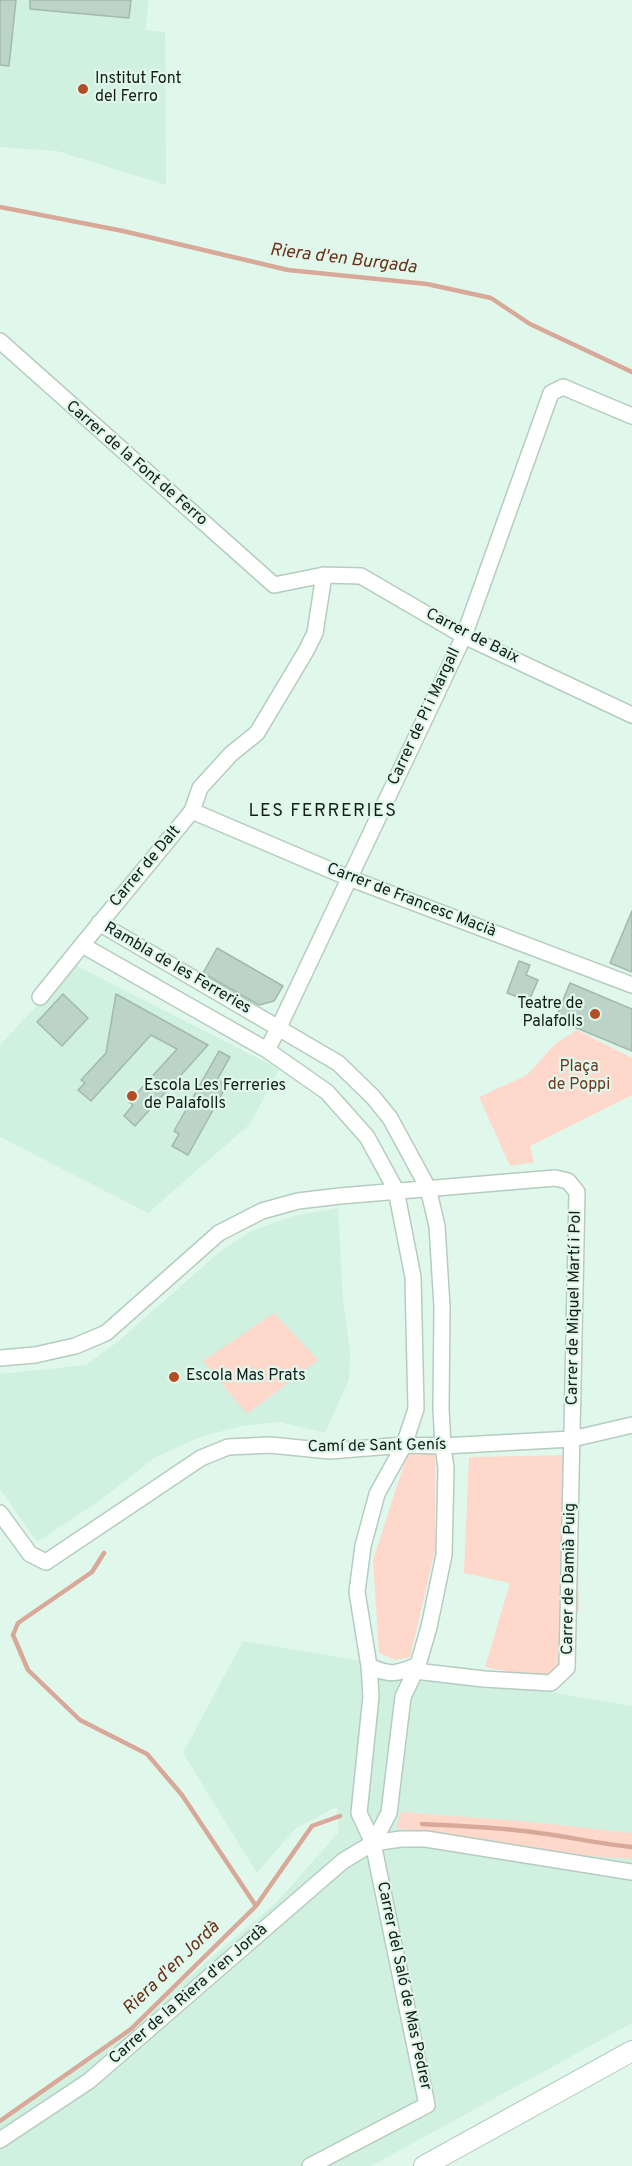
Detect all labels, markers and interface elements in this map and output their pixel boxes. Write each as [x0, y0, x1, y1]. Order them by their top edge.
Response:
place label: Institut Font del Ferro [95, 70, 181, 108]
marker: Institut Font del Ferro [76, 82, 90, 96]
water label: Riera d'en Burgada [268, 240, 418, 280]
street label: Carrer de la Font de Ferro [61, 397, 211, 531]
street label: Carrer de Baix [422, 605, 522, 669]
street label: Carrer de Pi i Margall [385, 645, 465, 789]
district label: LES FERRERIES [249, 801, 397, 823]
street label: Carrer de Dalt [106, 822, 186, 912]
street label: Carrer de Francesc Macià [324, 860, 498, 942]
street label: Rambla de les Ferreries [100, 919, 254, 1019]
place label: Teatre de Palafolls [517, 995, 583, 1033]
marker: Teatre de Palafolls [588, 1007, 602, 1021]
park label: Plaça de Poppi [548, 1058, 610, 1096]
place label: Escola Les Ferreries de Palafolls [144, 1077, 286, 1115]
marker: Escola Les Ferreries de Palafolls [125, 1089, 139, 1103]
street label: Carrer de Miquel Martí i Pol [564, 1210, 586, 1406]
place label: Escola Mas Prats [186, 1367, 306, 1387]
marker: Escola Mas Prats [167, 1370, 181, 1384]
street label: Camí de Sant Genís [307, 1436, 447, 1458]
street label: Carrer de Damià Puig [559, 1503, 581, 1655]
street label: Carrer del Saló de Mas Pedrer [372, 1880, 434, 2092]
water label: Riera d'en Jordà [119, 1917, 225, 2021]
street label: Carrer de la Riera d'en Jordà [106, 1921, 272, 2069]

